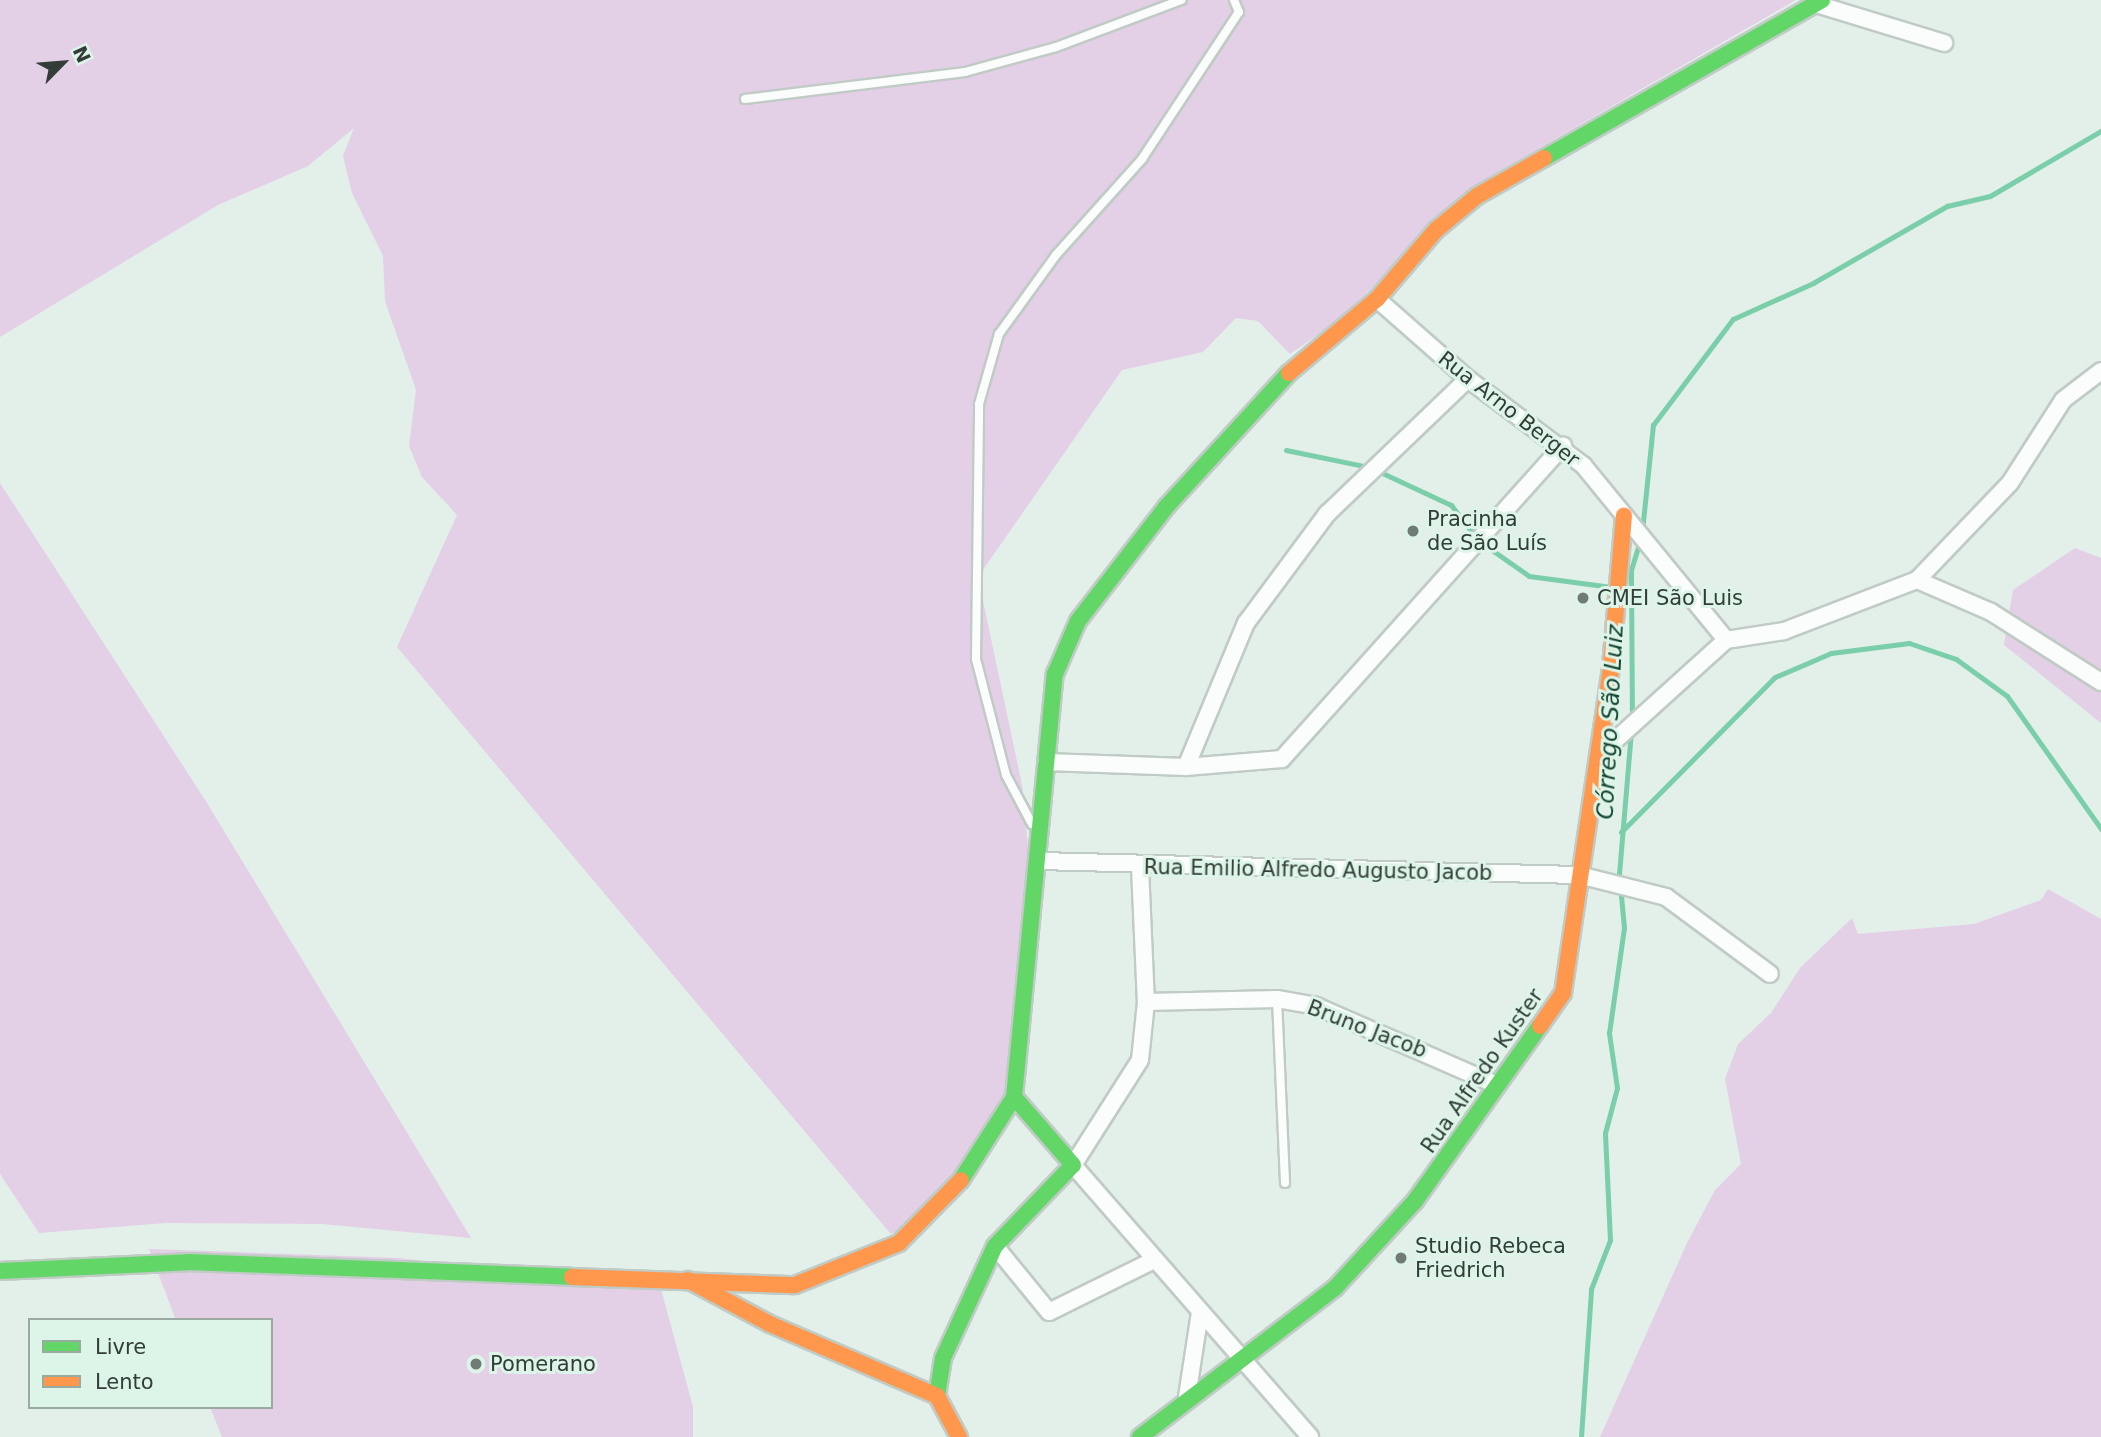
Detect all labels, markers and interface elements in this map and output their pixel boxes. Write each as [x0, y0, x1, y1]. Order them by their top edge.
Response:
north arrow [28, 28, 98, 98]
text: N [69, 42, 95, 66]
street label: Rua Arno Berger [1433, 346, 1585, 472]
place label: Pracinha de São Luís [1427, 506, 1547, 556]
marker: Pracinha de São Luís [1405, 523, 1421, 539]
place label: CMEI São Luis [1597, 585, 1743, 611]
marker: CMEI São Luis [1575, 590, 1591, 606]
water label: Córrego São Luiz [1591, 624, 1629, 820]
street label: Rua Emilio Alfredo Augusto Jacob [1144, 854, 1492, 886]
street label: Rua Alfredo Kuster [1416, 984, 1548, 1158]
street label: Bruno Jacob [1304, 995, 1430, 1063]
place label: Studio Rebeca Friedrich [1415, 1233, 1566, 1283]
marker: Studio Rebeca Friedrich [1393, 1250, 1409, 1266]
legend [28, 1318, 273, 1409]
text: Livre [95, 1335, 146, 1359]
place label: Pomerano [490, 1351, 596, 1377]
marker: Pomerano [468, 1356, 484, 1372]
text: Lento [95, 1370, 154, 1394]

